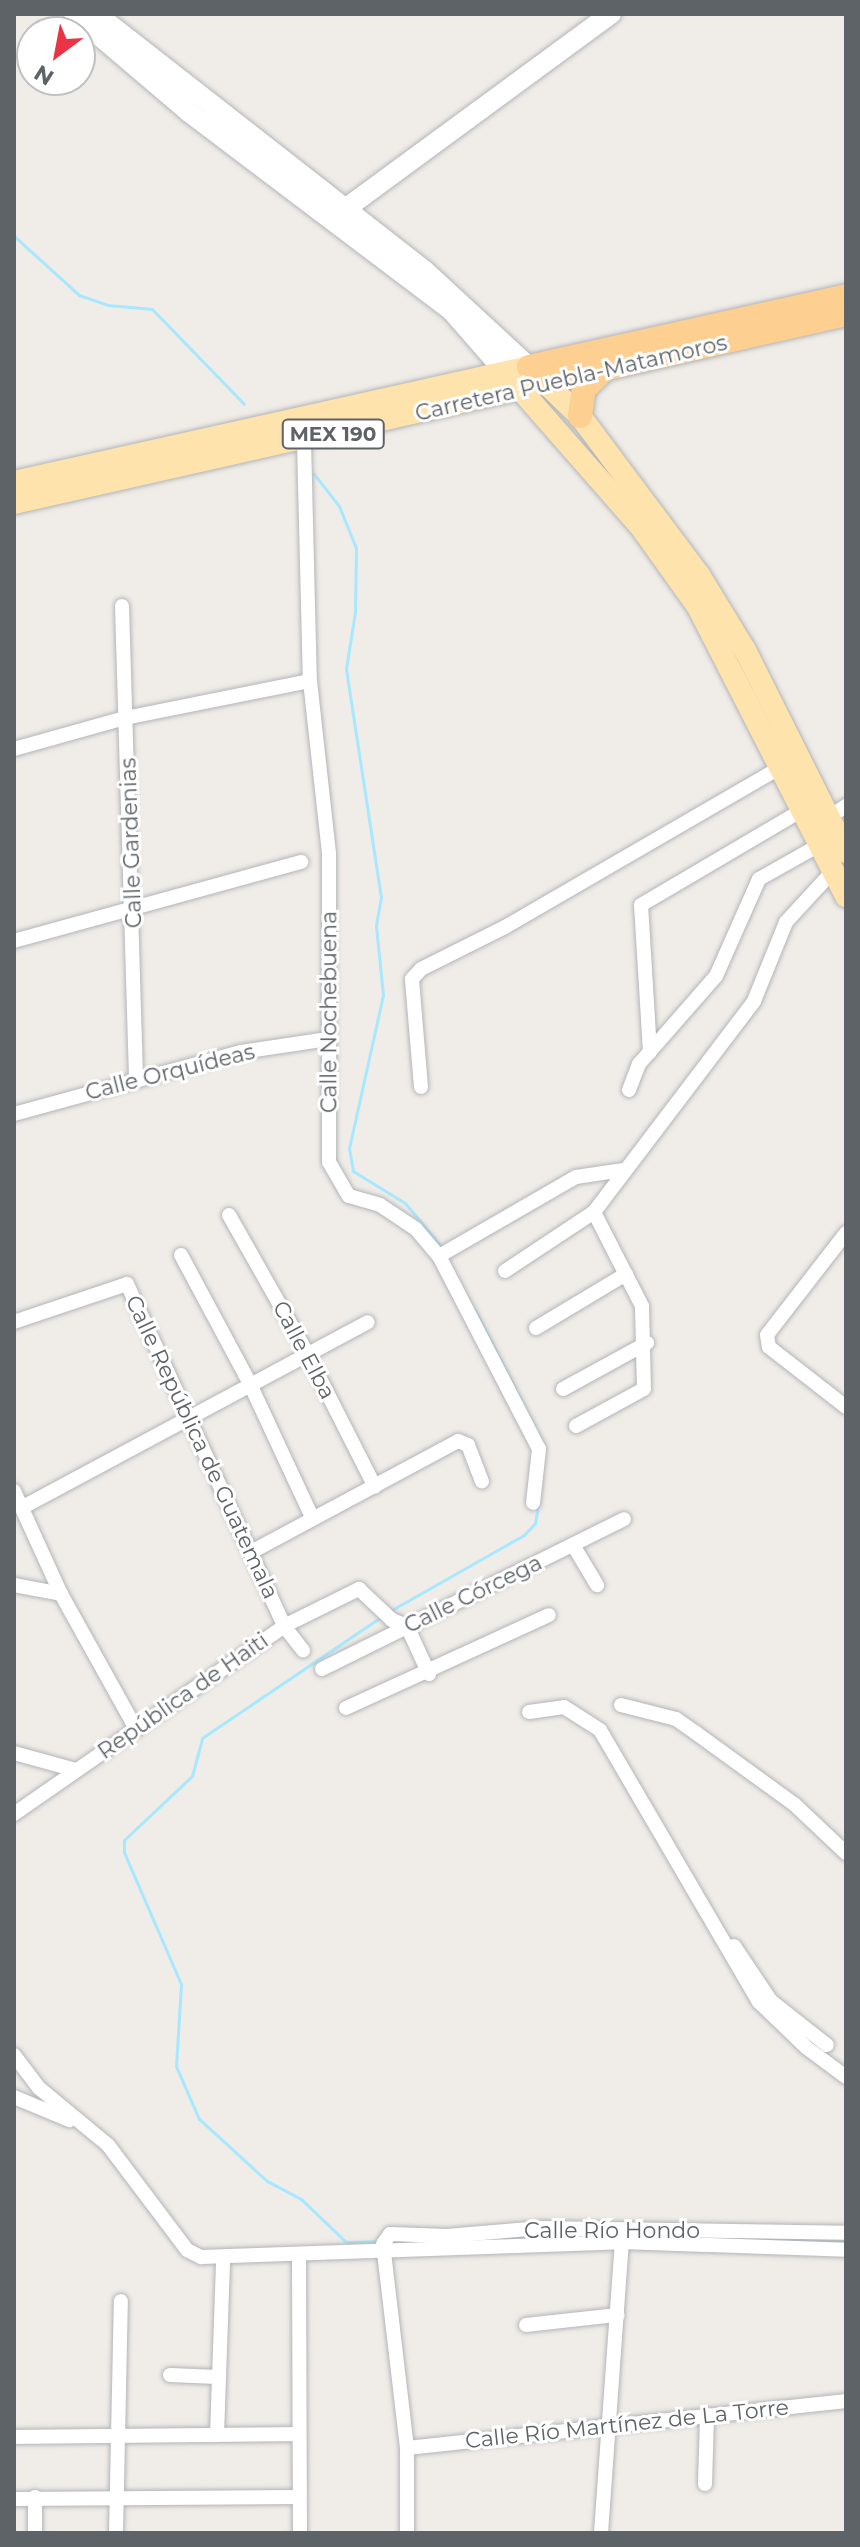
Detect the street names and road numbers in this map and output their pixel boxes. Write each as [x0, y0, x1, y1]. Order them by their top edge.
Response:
street label: Carretera Puebla-Matamoros [413, 329, 729, 427]
road number: MEX 190 [281, 418, 385, 450]
street label: Calle Gardenias [115, 757, 147, 929]
street label: Calle Nochebuena [316, 911, 342, 1113]
street label: Calle Orquídeas [83, 1038, 257, 1106]
street label: Calle República de Guatemala [120, 1291, 284, 1603]
street label: Calle Elba [267, 1296, 341, 1404]
street label: Calle Córcega [400, 1549, 546, 1639]
street label: República de Haiti [93, 1627, 273, 1765]
street label: Calle Río Hondo [524, 2218, 700, 2244]
street label: Calle Río Martínez de La Torre [464, 2394, 790, 2454]

